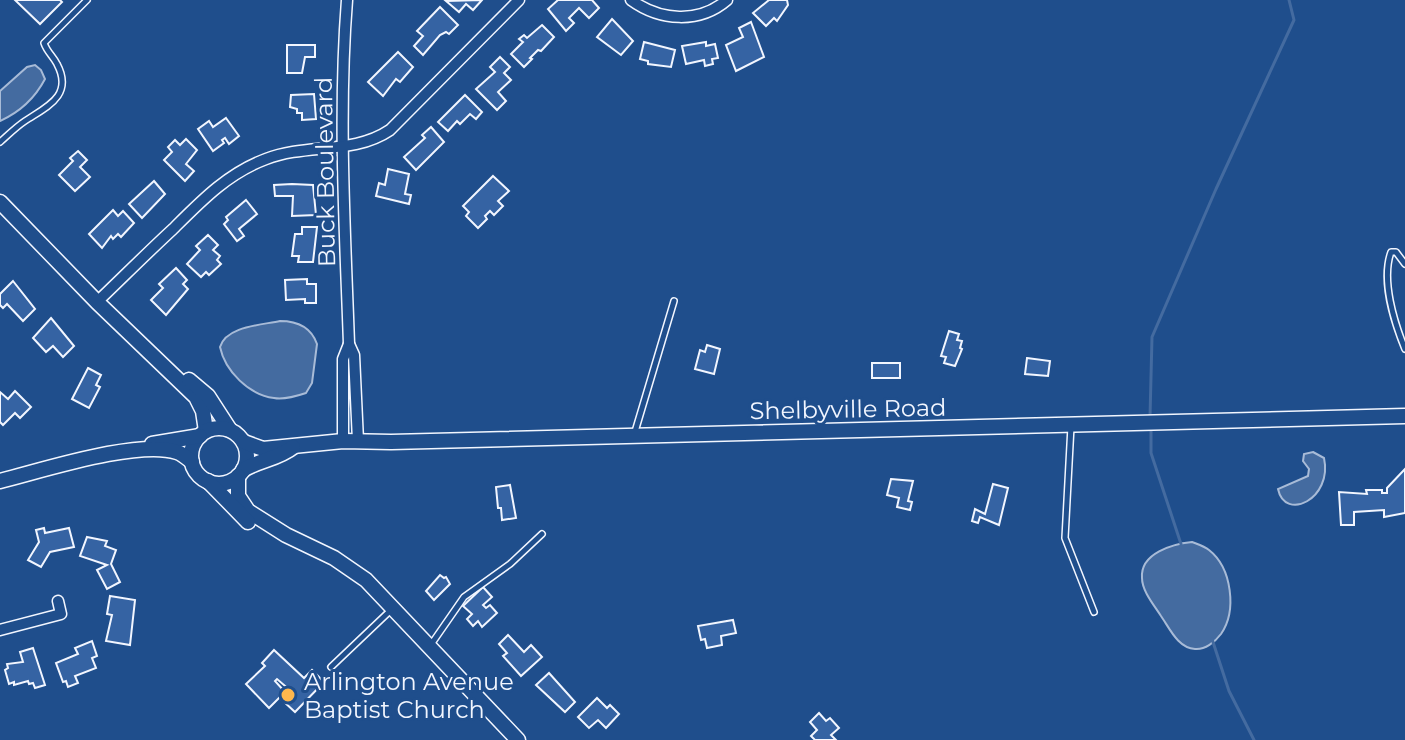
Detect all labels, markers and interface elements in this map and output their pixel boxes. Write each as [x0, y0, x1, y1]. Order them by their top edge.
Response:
street label: Buck Boulevard [309, 77, 341, 267]
street label: Shelbyville Road [749, 393, 947, 425]
place label: Arlington Avenue Baptist Church [304, 667, 514, 724]
marker: Arlington Avenue Baptist Church [279, 686, 297, 704]

